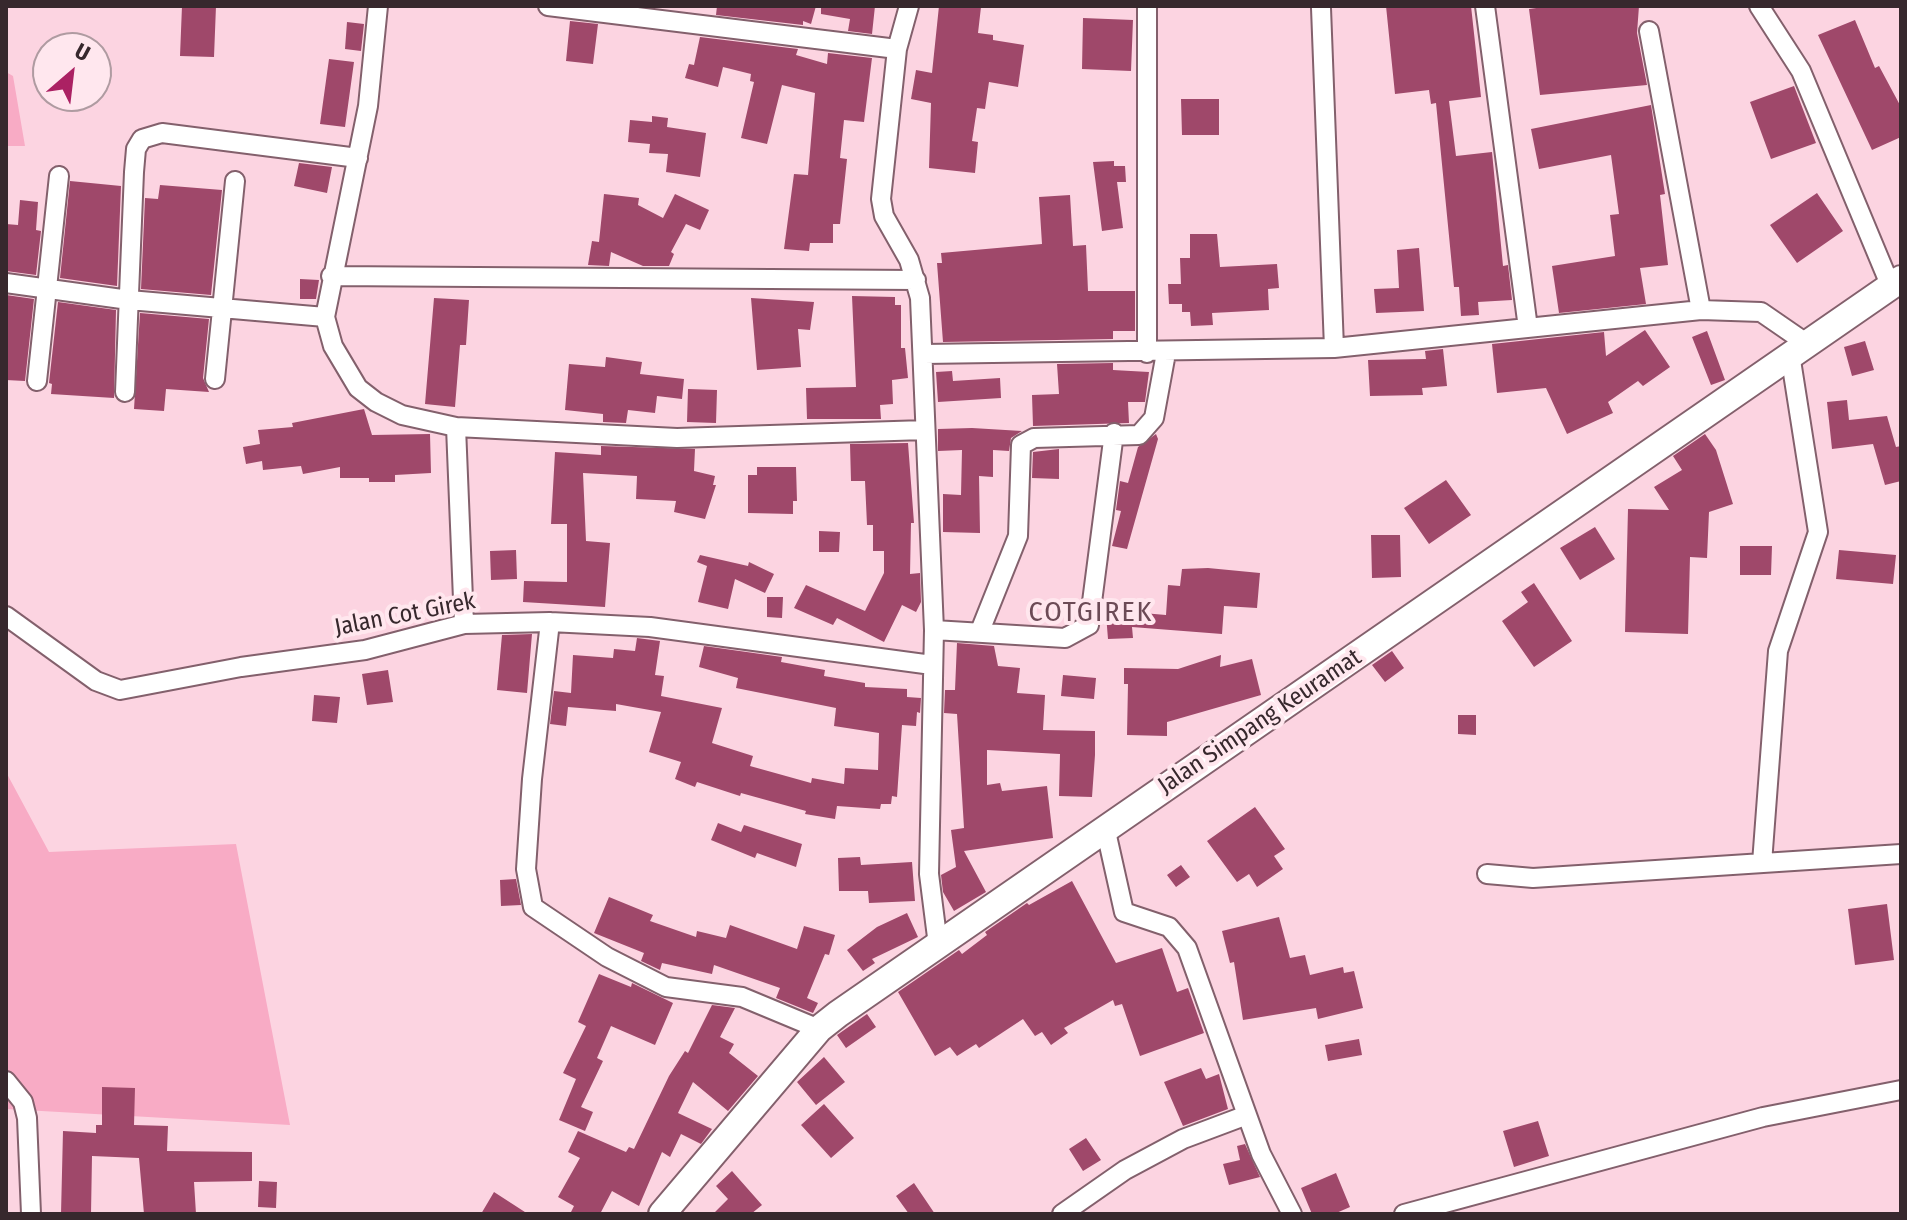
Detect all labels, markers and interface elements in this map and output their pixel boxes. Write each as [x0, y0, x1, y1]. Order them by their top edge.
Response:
north arrow [32, 32, 112, 112]
text: U [71, 37, 95, 67]
street label: Jalan Cot Girek [332, 587, 478, 643]
district label: COTGIREK [1029, 596, 1153, 630]
street label: Jalan Simpang Keuramat [1153, 643, 1367, 801]

